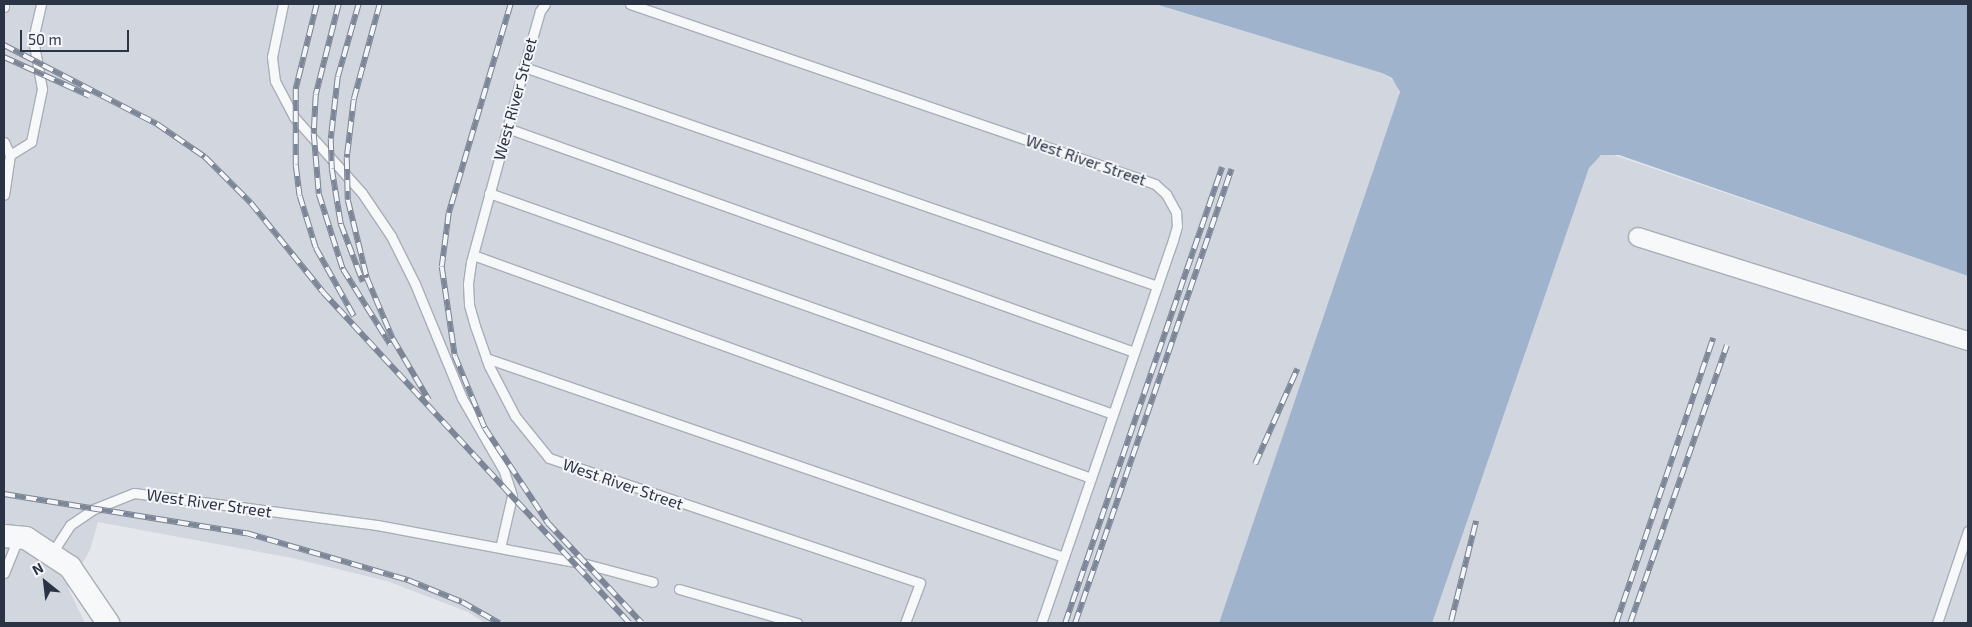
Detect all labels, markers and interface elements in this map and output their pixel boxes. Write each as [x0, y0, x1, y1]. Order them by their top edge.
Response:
scale bar [22, 20, 131, 52]
text: 50 m [28, 30, 62, 48]
street label: West River Street [489, 35, 541, 163]
street label: West River Street [1023, 130, 1149, 190]
street label: West River Street [560, 454, 686, 514]
street label: West River Street [145, 485, 273, 521]
north arrow [20, 557, 70, 607]
text: N [29, 559, 46, 578]

